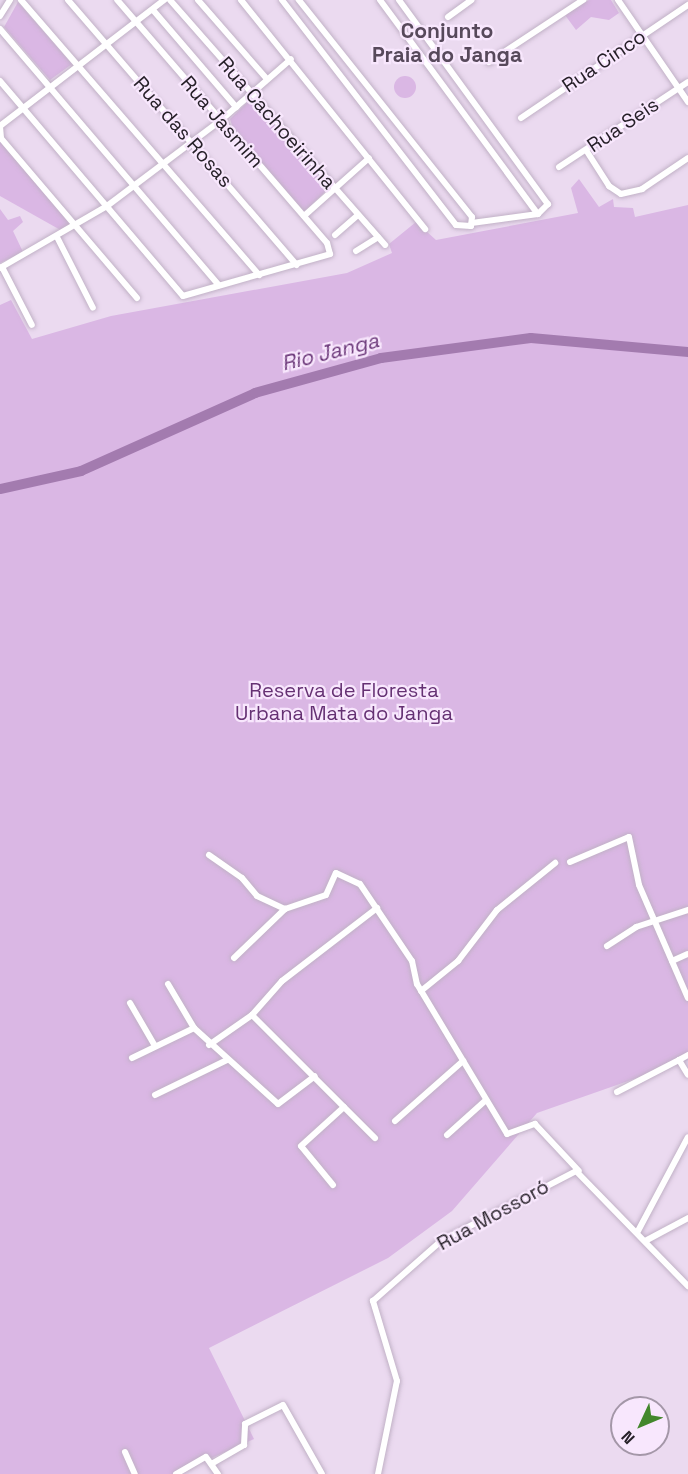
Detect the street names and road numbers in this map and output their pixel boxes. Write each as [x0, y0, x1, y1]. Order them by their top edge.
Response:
street label: Rua Cinco [558, 24, 650, 98]
street label: Rua Cachoeirinha [213, 52, 341, 194]
street label: Rua Jasmim [176, 71, 268, 173]
street label: Rua das Rosas [128, 72, 238, 192]
street label: Rua Seis [583, 92, 663, 158]
street label: Rua Mossoró [433, 1174, 553, 1256]

